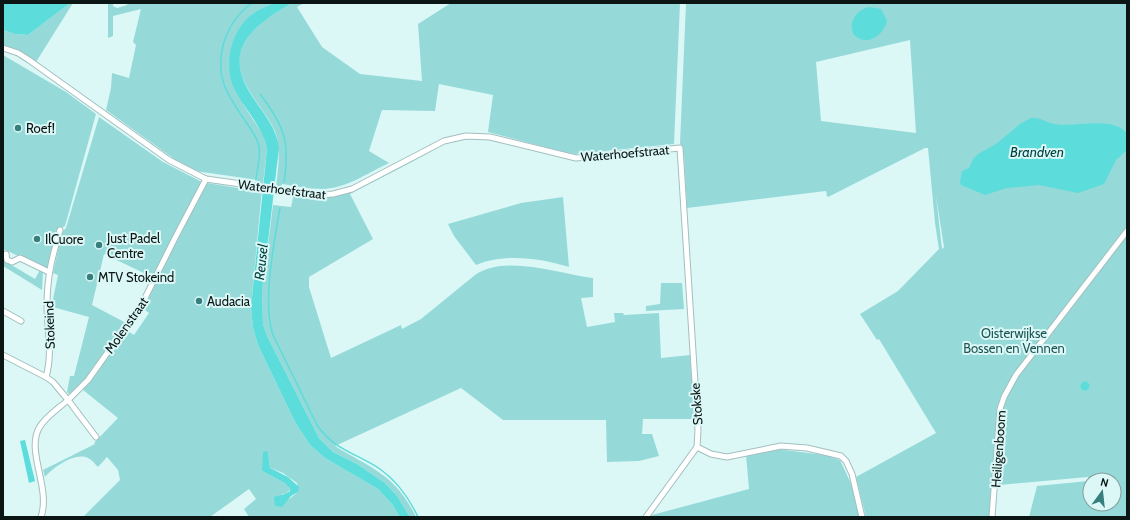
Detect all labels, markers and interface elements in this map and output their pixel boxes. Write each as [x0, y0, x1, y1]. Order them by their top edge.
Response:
place label: Roef! [26, 120, 55, 136]
marker: Roef! [13, 123, 23, 133]
street label: Waterhoefstraat [580, 141, 670, 165]
water label: Brandven [1010, 143, 1064, 161]
street label: Waterhoefstraat [237, 176, 328, 202]
place label: Just Padel Centre [106, 230, 160, 261]
place label: IlCuore [45, 231, 84, 247]
marker: IlCuore [32, 234, 42, 244]
marker: Just Padel Centre [94, 240, 104, 250]
water label: Reusel [250, 242, 272, 281]
place label: MTV Stokeind [98, 269, 174, 285]
marker: MTV Stokeind [85, 272, 95, 282]
street label: Molenstraat [101, 293, 152, 356]
place label: Audacia [207, 293, 251, 309]
marker: Audacia [194, 296, 204, 306]
street label: Stokeind [40, 301, 58, 349]
park label: Oisterwijkse Bossen en Vennen [963, 325, 1065, 356]
street label: Stokske [687, 382, 705, 426]
street label: Heiligenboom [987, 410, 1009, 488]
north arrow [1082, 472, 1122, 512]
text: N [1099, 475, 1110, 490]

